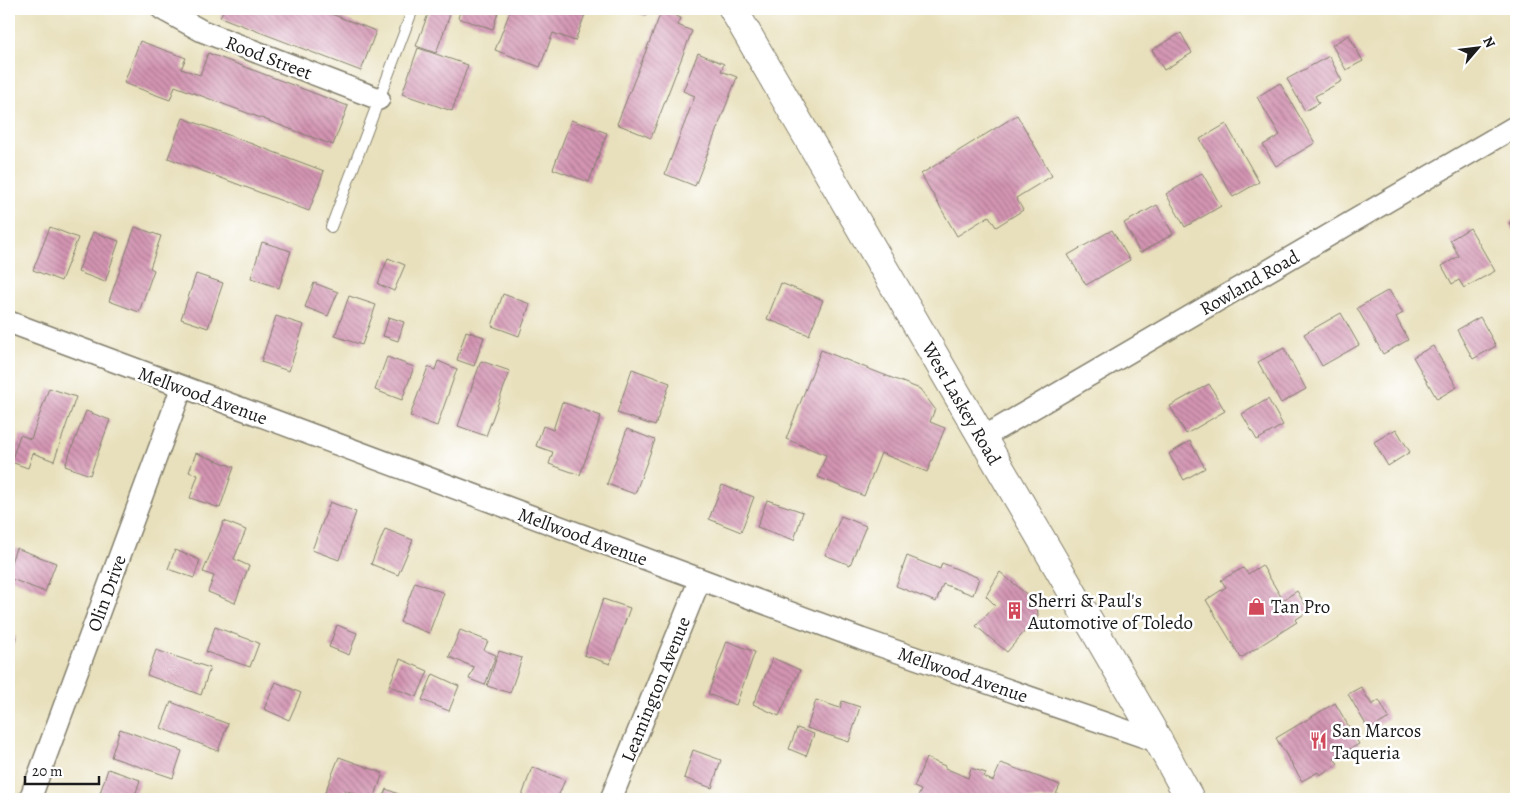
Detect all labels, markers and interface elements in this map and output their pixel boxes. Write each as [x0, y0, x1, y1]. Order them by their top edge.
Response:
north arrow [1452, 22, 1502, 72]
street label: Rood Street [222, 30, 316, 86]
text: N [1478, 33, 1500, 51]
street label: Rowland Road [1195, 243, 1305, 322]
street label: West Laskey Road [915, 336, 1007, 470]
street label: Mellwood Avenue [134, 360, 271, 431]
street label: Mellwood Avenue [514, 501, 651, 572]
street label: Olin Drive [81, 551, 133, 635]
place label: Sherri & Paul's Automotive of Toledo [1027, 588, 1193, 636]
place label: Tan Pro [1271, 594, 1330, 620]
shop icon: Tan Pro [1247, 596, 1267, 616]
building icon: Sherri & Paul's Automotive of Toledo [1004, 601, 1024, 621]
street label: Leamington Avenue [615, 613, 697, 766]
street label: Mellwood Avenue [894, 641, 1031, 709]
place label: San Marcos Taqueria [1332, 718, 1421, 766]
restaurant icon: San Marcos Taqueria [1308, 731, 1328, 751]
scale bar [25, 753, 99, 785]
text: 20 m [32, 761, 63, 781]

